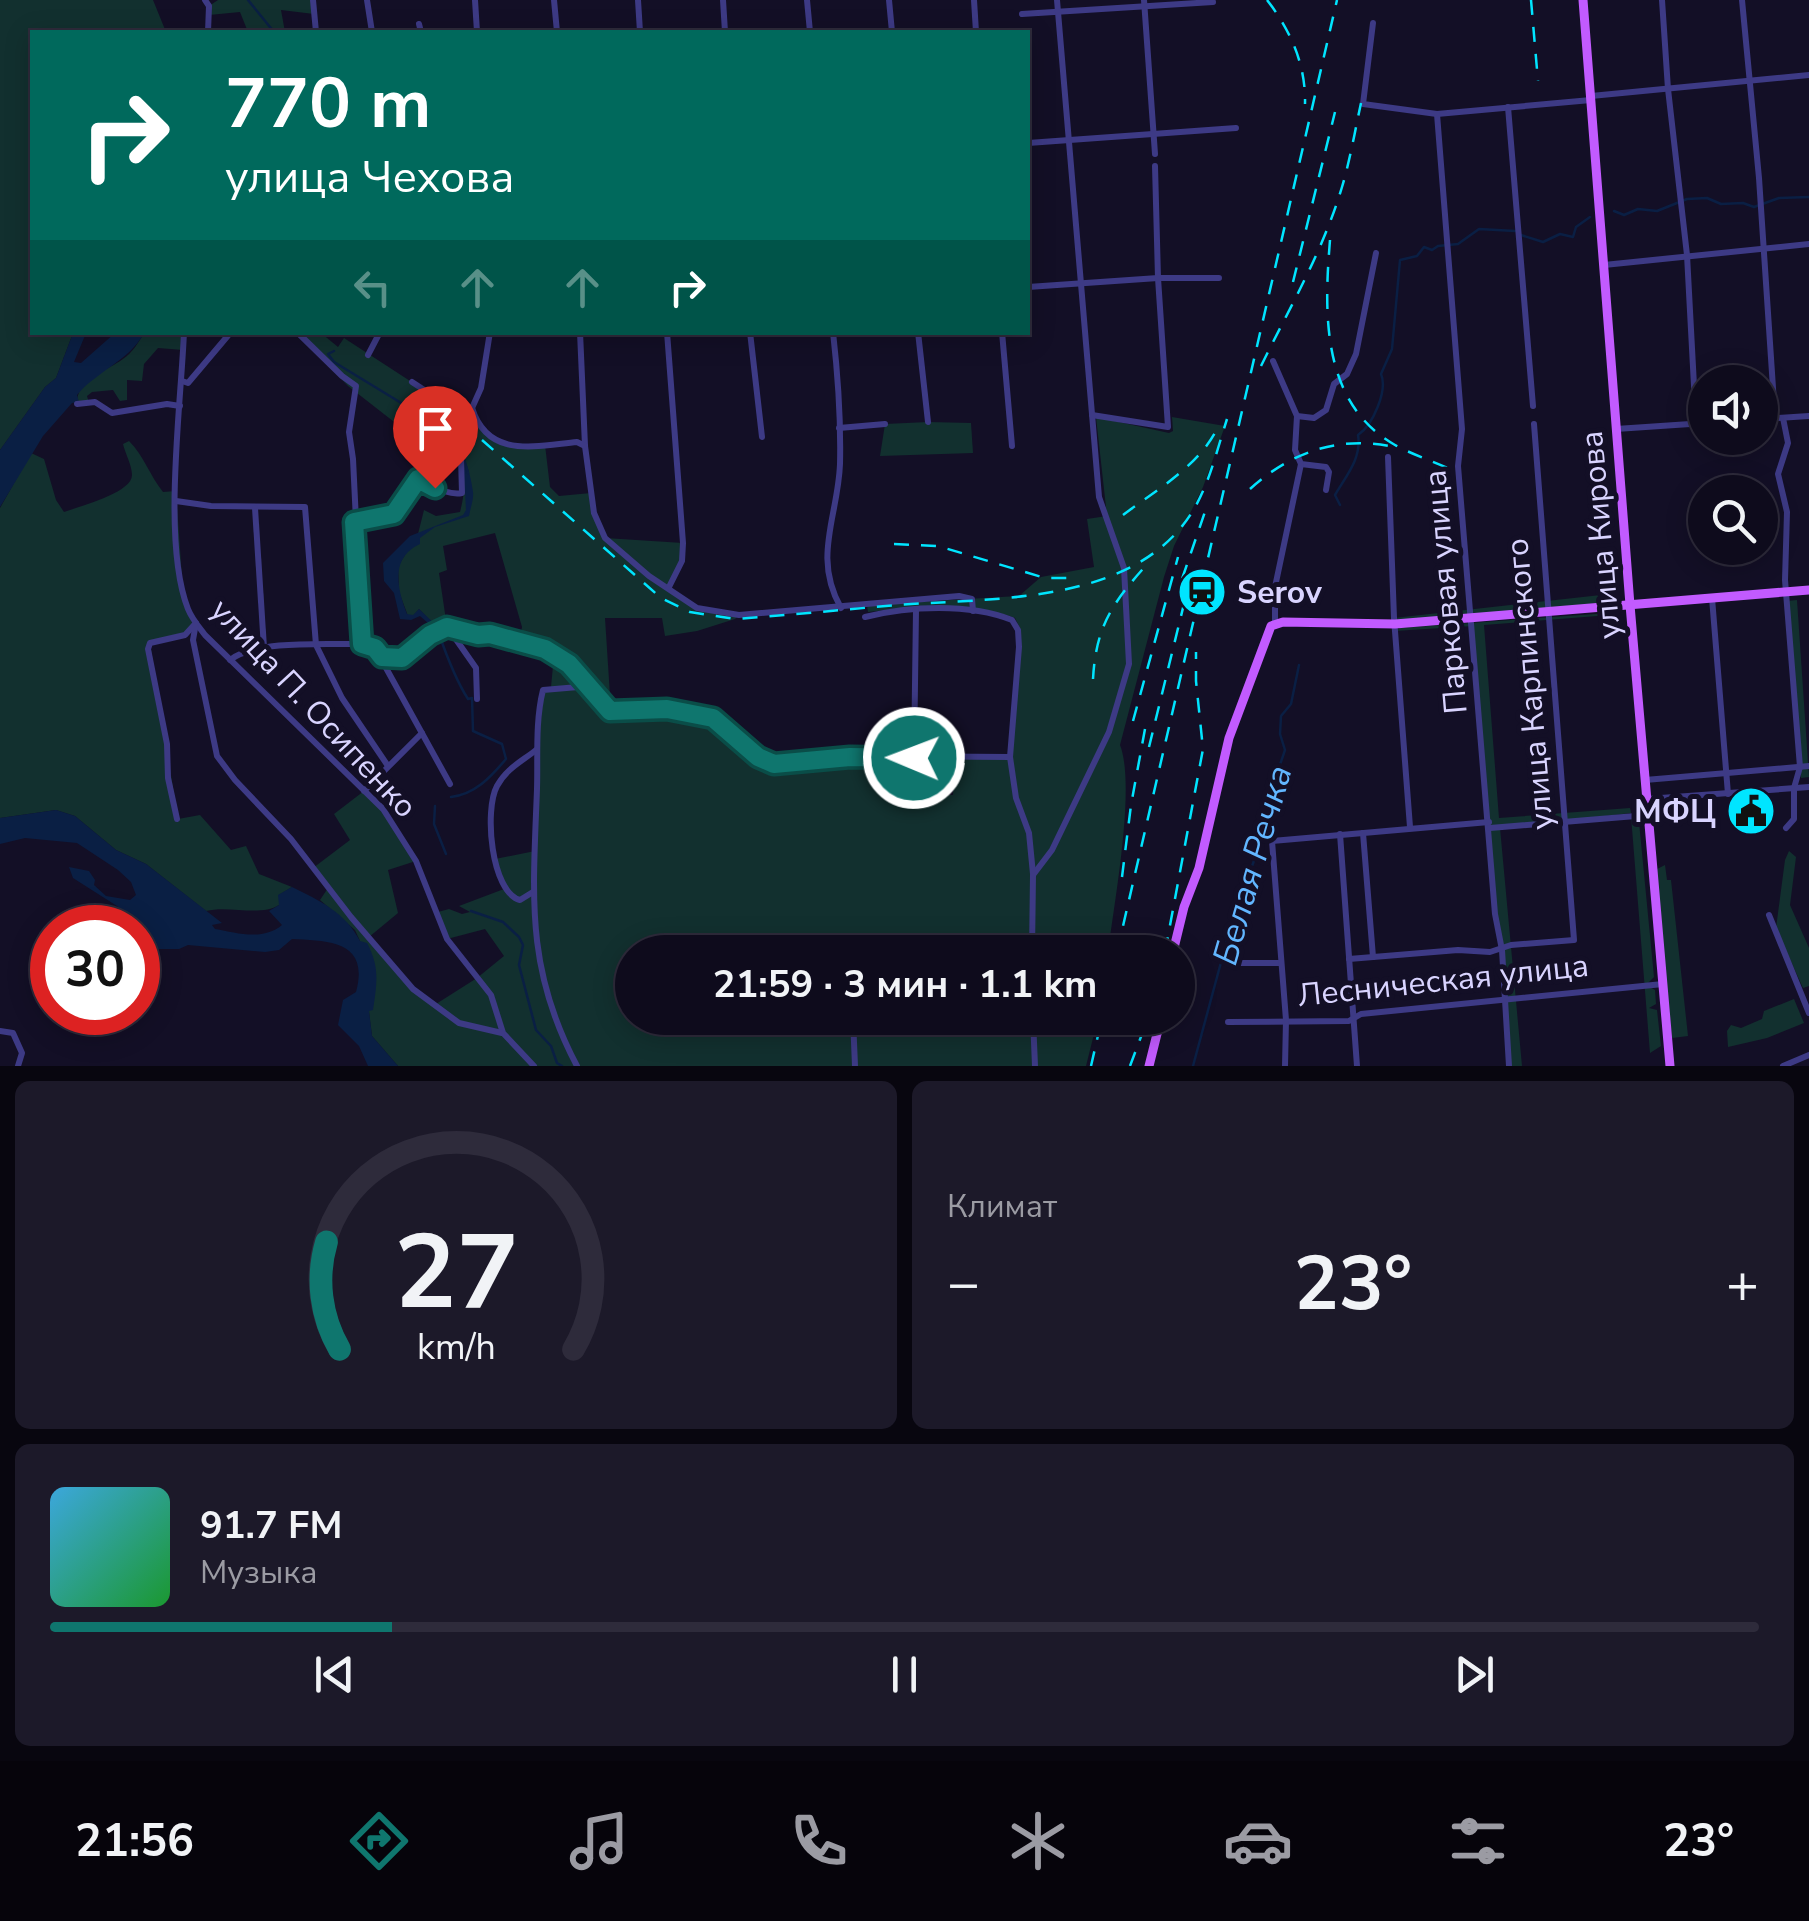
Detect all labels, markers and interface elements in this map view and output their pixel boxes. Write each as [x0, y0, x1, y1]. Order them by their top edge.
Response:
text: 770 m [225, 56, 431, 152]
icon: right [60, 70, 190, 200]
text: улица Чехова [225, 147, 514, 208]
icon: left [345, 260, 400, 315]
icon: ahead [450, 260, 505, 315]
icon: ahead [555, 260, 610, 315]
icon: right [660, 260, 715, 315]
map controls [1688, 365, 1778, 565]
button: sound [1688, 365, 1778, 455]
pin [393, 386, 478, 489]
icon: arrive [408, 401, 463, 456]
street label: улица Кирова [1570, 429, 1631, 641]
street label: Парковая улица [1413, 468, 1478, 716]
button: search [1688, 475, 1778, 565]
street label: улица Карпинского [1495, 536, 1564, 832]
station icon: Serov [1176, 566, 1228, 618]
place label: Serov [1237, 571, 1323, 614]
street label: улица П. Осипенко [201, 589, 427, 827]
position arrow [862, 706, 966, 810]
water label: Белая Речка [1201, 760, 1303, 971]
public building icon: МФЦ [1725, 785, 1777, 837]
place label: МФЦ [1634, 790, 1716, 833]
speed limit sign: 30 [30, 905, 160, 1035]
street label: Лесническая улица [1295, 944, 1591, 1017]
text: 21:59 · 3 мин · 1.1 km [713, 959, 1097, 1010]
text: Климат [947, 1185, 1057, 1228]
text: 27 [394, 1202, 518, 1344]
text: 23° [1294, 1233, 1412, 1335]
text: − [947, 1246, 980, 1321]
text: + [1726, 1246, 1759, 1321]
text: km/h [417, 1323, 495, 1372]
text: 91.7 FM [200, 1500, 342, 1551]
text: Музыка [200, 1551, 317, 1594]
icon: previous [307, 1647, 362, 1702]
icon: pause [877, 1647, 932, 1702]
icon: next [1447, 1647, 1502, 1702]
icon: directions [344, 1806, 414, 1876]
icon: music [564, 1806, 634, 1876]
icon: phone [784, 1806, 854, 1876]
icon: climate [1003, 1806, 1073, 1876]
icon: car [1223, 1806, 1293, 1876]
icon: filters [1443, 1806, 1513, 1876]
text: 21:56 [75, 1811, 194, 1872]
text: 23° [1663, 1811, 1734, 1872]

